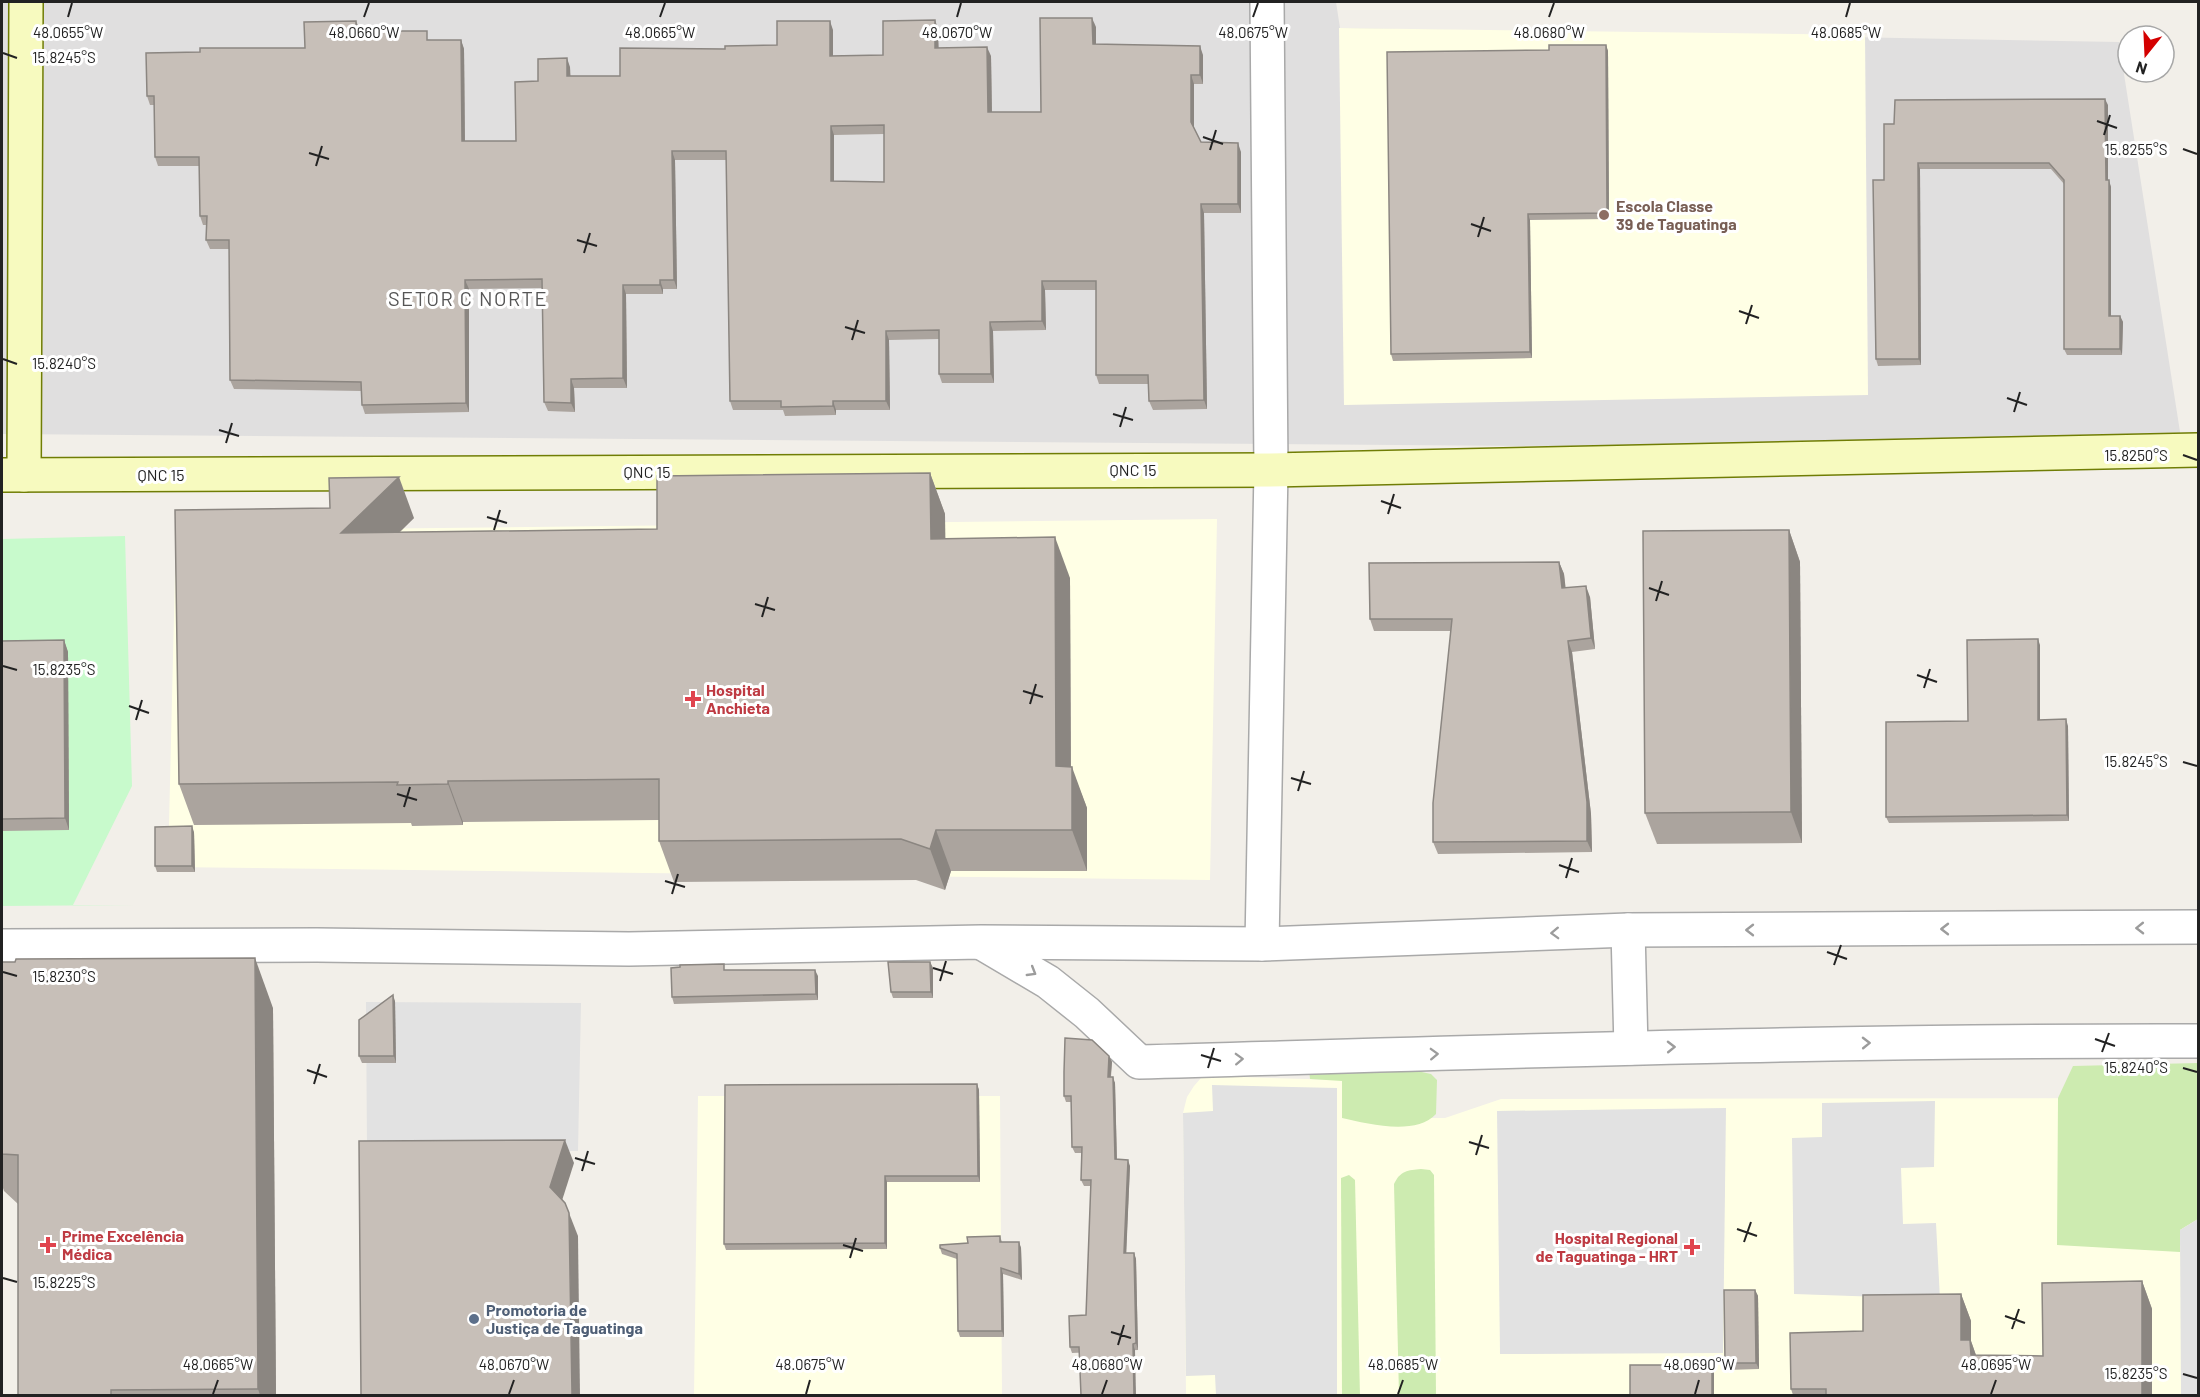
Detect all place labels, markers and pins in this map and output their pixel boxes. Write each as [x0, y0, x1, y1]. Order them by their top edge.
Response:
place label: Escola Classe 39 de Taguatinga [1616, 196, 1737, 233]
marker: Escola Classe 39 de Taguatinga [1597, 208, 1611, 222]
place label: Hospital Anchieta [706, 680, 770, 717]
marker: Hospital Anchieta [684, 690, 702, 708]
place label: Prime Excelência Médica [62, 1226, 184, 1263]
place label: Hospital Regional de Taguatinga - HRT [1535, 1228, 1678, 1265]
marker: Prime Excelência Médica [39, 1236, 57, 1254]
marker: Hospital Regional de Taguatinga - HRT [1683, 1238, 1701, 1256]
place label: Promotoria de Justiça de Taguatinga [486, 1300, 643, 1337]
marker: Promotoria de Justiça de Taguatinga [467, 1312, 481, 1326]

